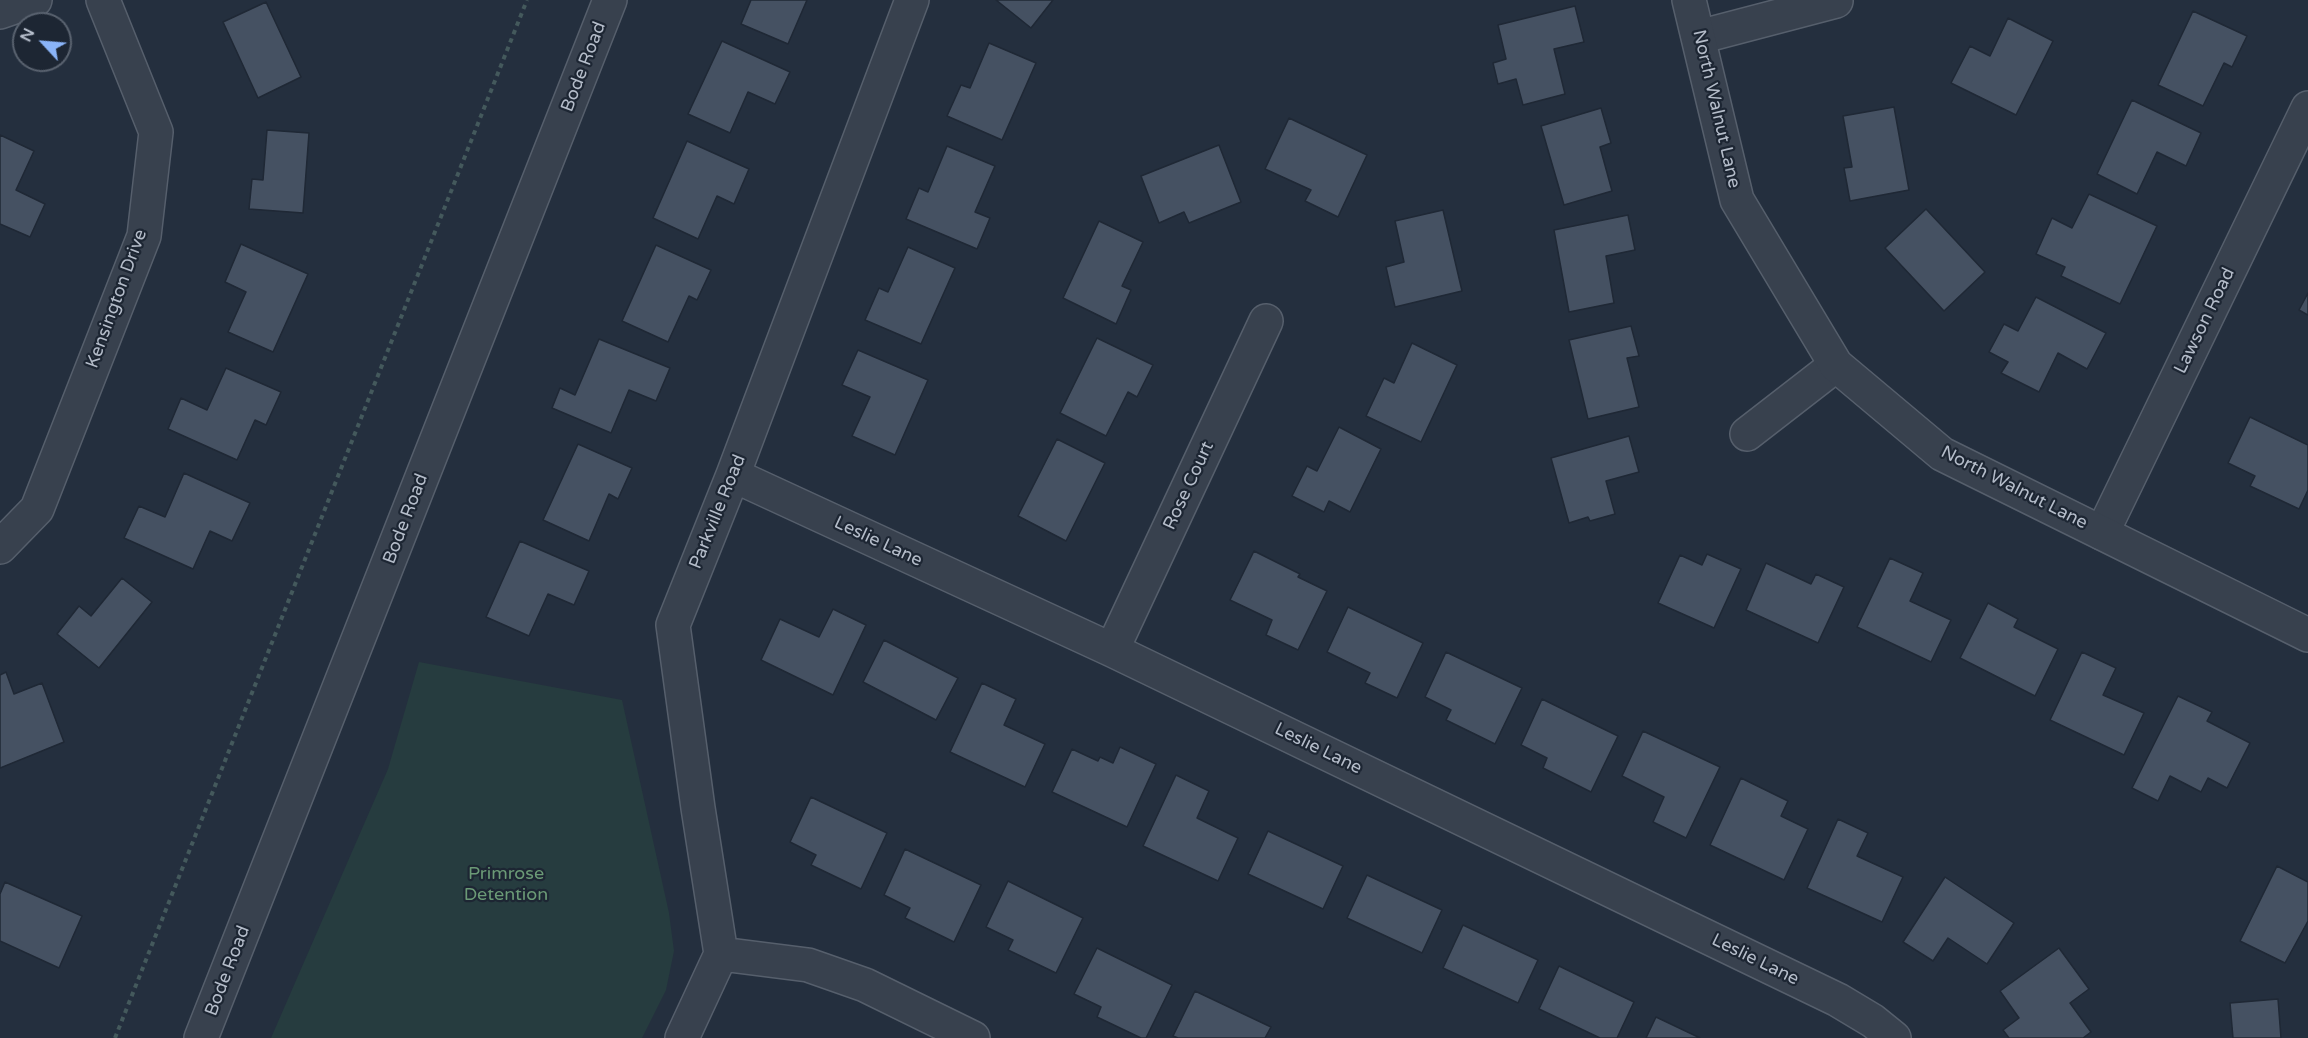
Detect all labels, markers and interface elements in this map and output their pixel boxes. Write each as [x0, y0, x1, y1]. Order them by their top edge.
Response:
north arrow [12, 12, 72, 72]
street label: Bode Road [557, 19, 611, 115]
text: N [16, 25, 39, 45]
street label: North Walnut Lane [1687, 28, 1745, 190]
street label: Kensington Drive [82, 227, 152, 371]
street label: Lawson Road [2170, 265, 2240, 377]
street label: Rose Court [1159, 438, 1219, 534]
street label: North Walnut Lane [1937, 442, 2091, 534]
street label: Parkville Road [685, 452, 751, 572]
street label: Bode Road [379, 471, 433, 567]
street label: Leslie Lane [831, 512, 925, 572]
street label: Leslie Lane [1271, 719, 1365, 779]
park label: Primrose Detention [464, 863, 548, 906]
street label: Bode Road [201, 923, 255, 1019]
street label: Leslie Lane [1708, 930, 1802, 990]

